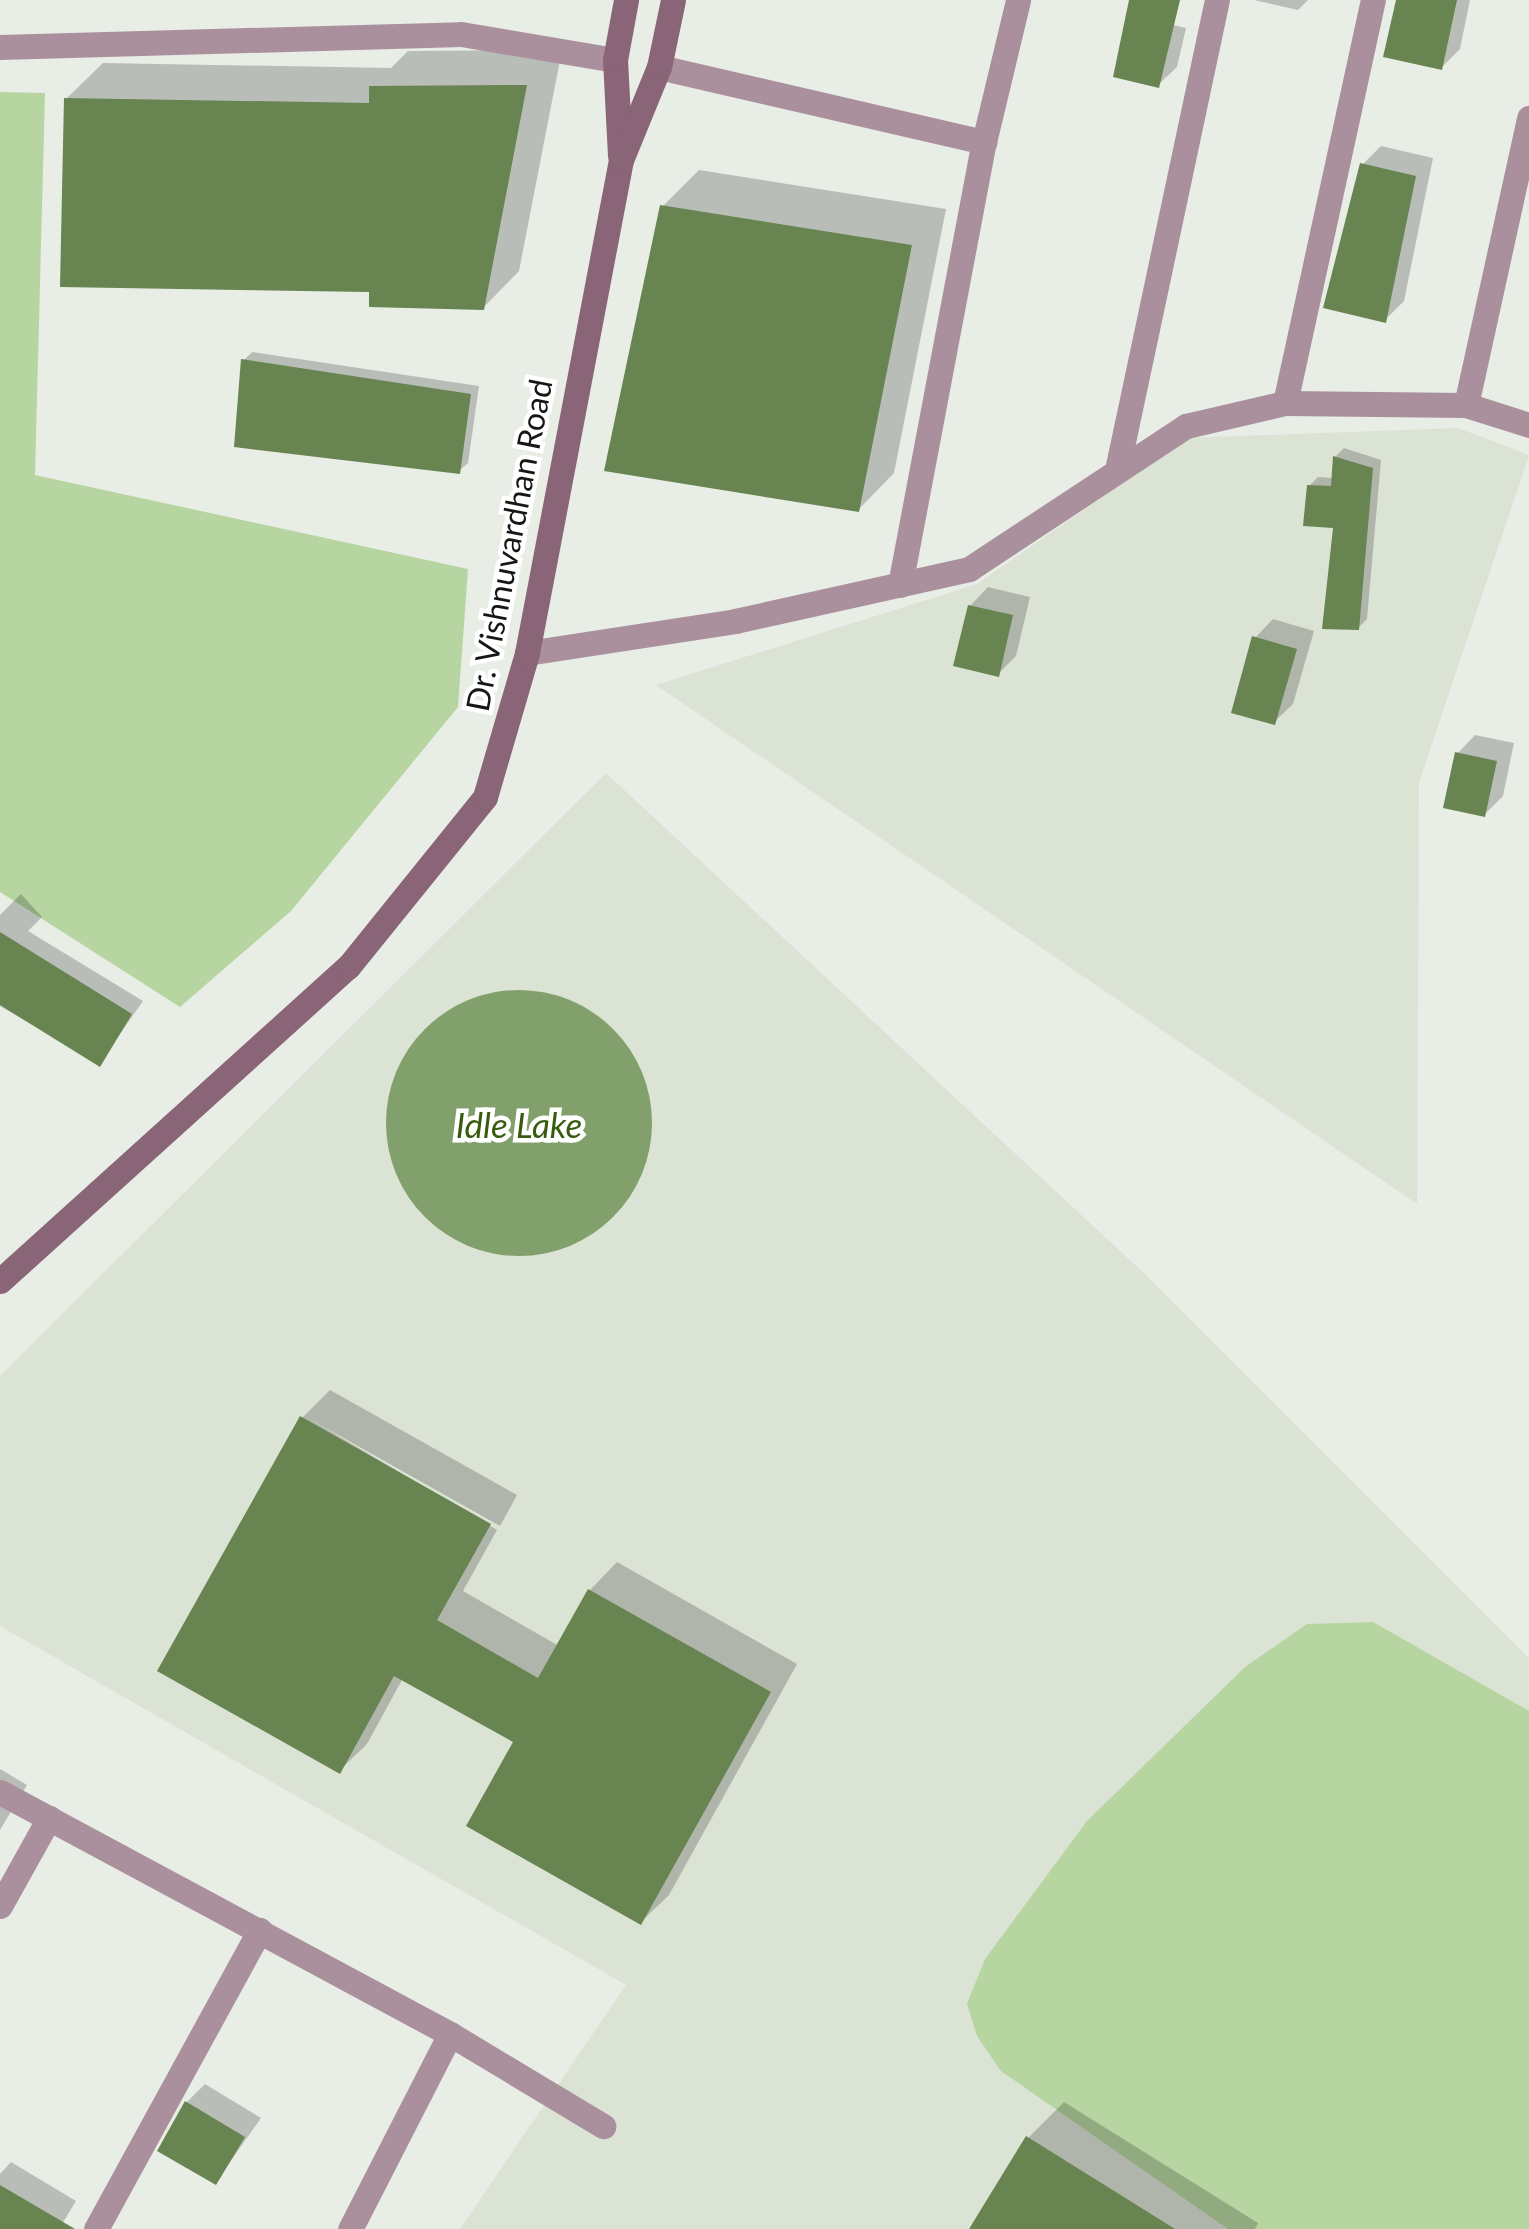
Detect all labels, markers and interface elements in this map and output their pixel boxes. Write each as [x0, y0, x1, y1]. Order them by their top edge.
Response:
street label: Dr. Vishnuvardhan Road [458, 375, 560, 715]
water label: Idle Lake [456, 1103, 582, 1145]

